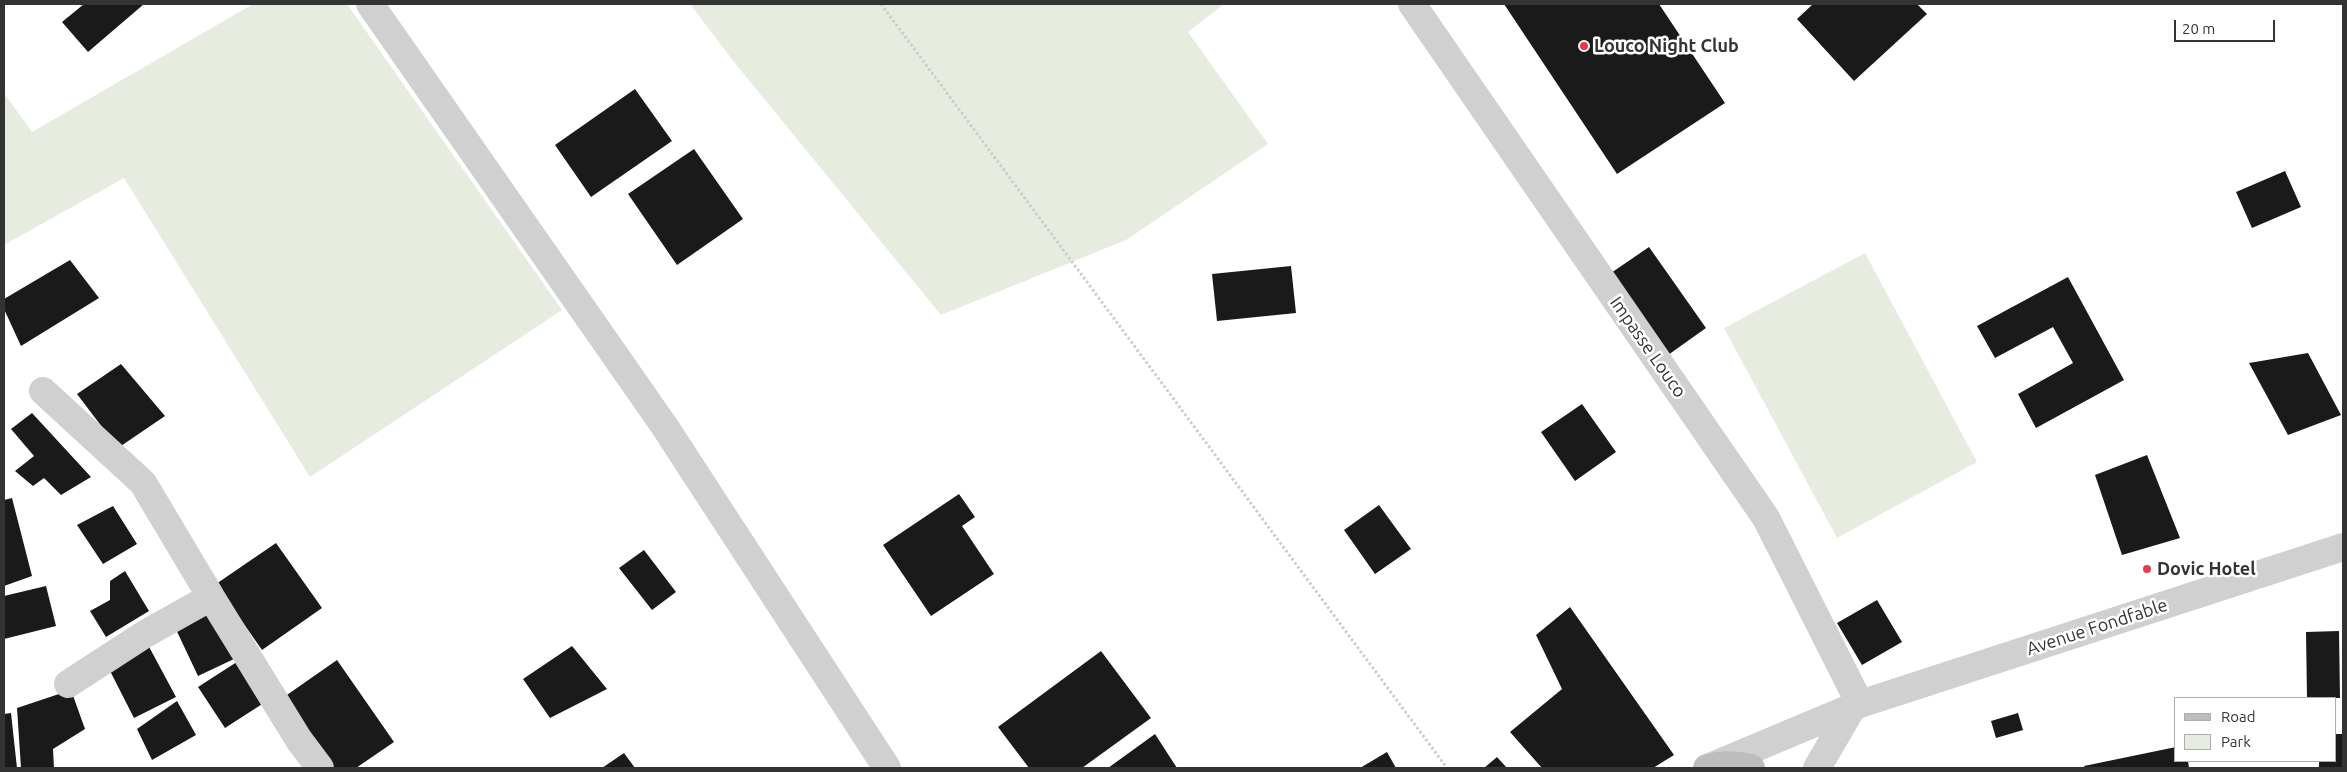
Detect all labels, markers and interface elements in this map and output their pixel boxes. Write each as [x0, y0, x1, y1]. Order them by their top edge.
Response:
scale bar [2177, 10, 2278, 42]
text: 20 m [2182, 20, 2215, 37]
place label: Louco Night Club [1594, 35, 1739, 57]
marker: Louco Night Club [1578, 40, 1590, 52]
street label: Impasse Louco [1605, 292, 1691, 402]
place label: Dovic Hotel [2157, 558, 2256, 580]
marker: Dovic Hotel [2141, 563, 2153, 575]
street label: Avenue Fondfable [2024, 594, 2170, 660]
legend [2174, 697, 2337, 762]
text: Road [2221, 708, 2256, 725]
text: Park [2221, 733, 2251, 750]

